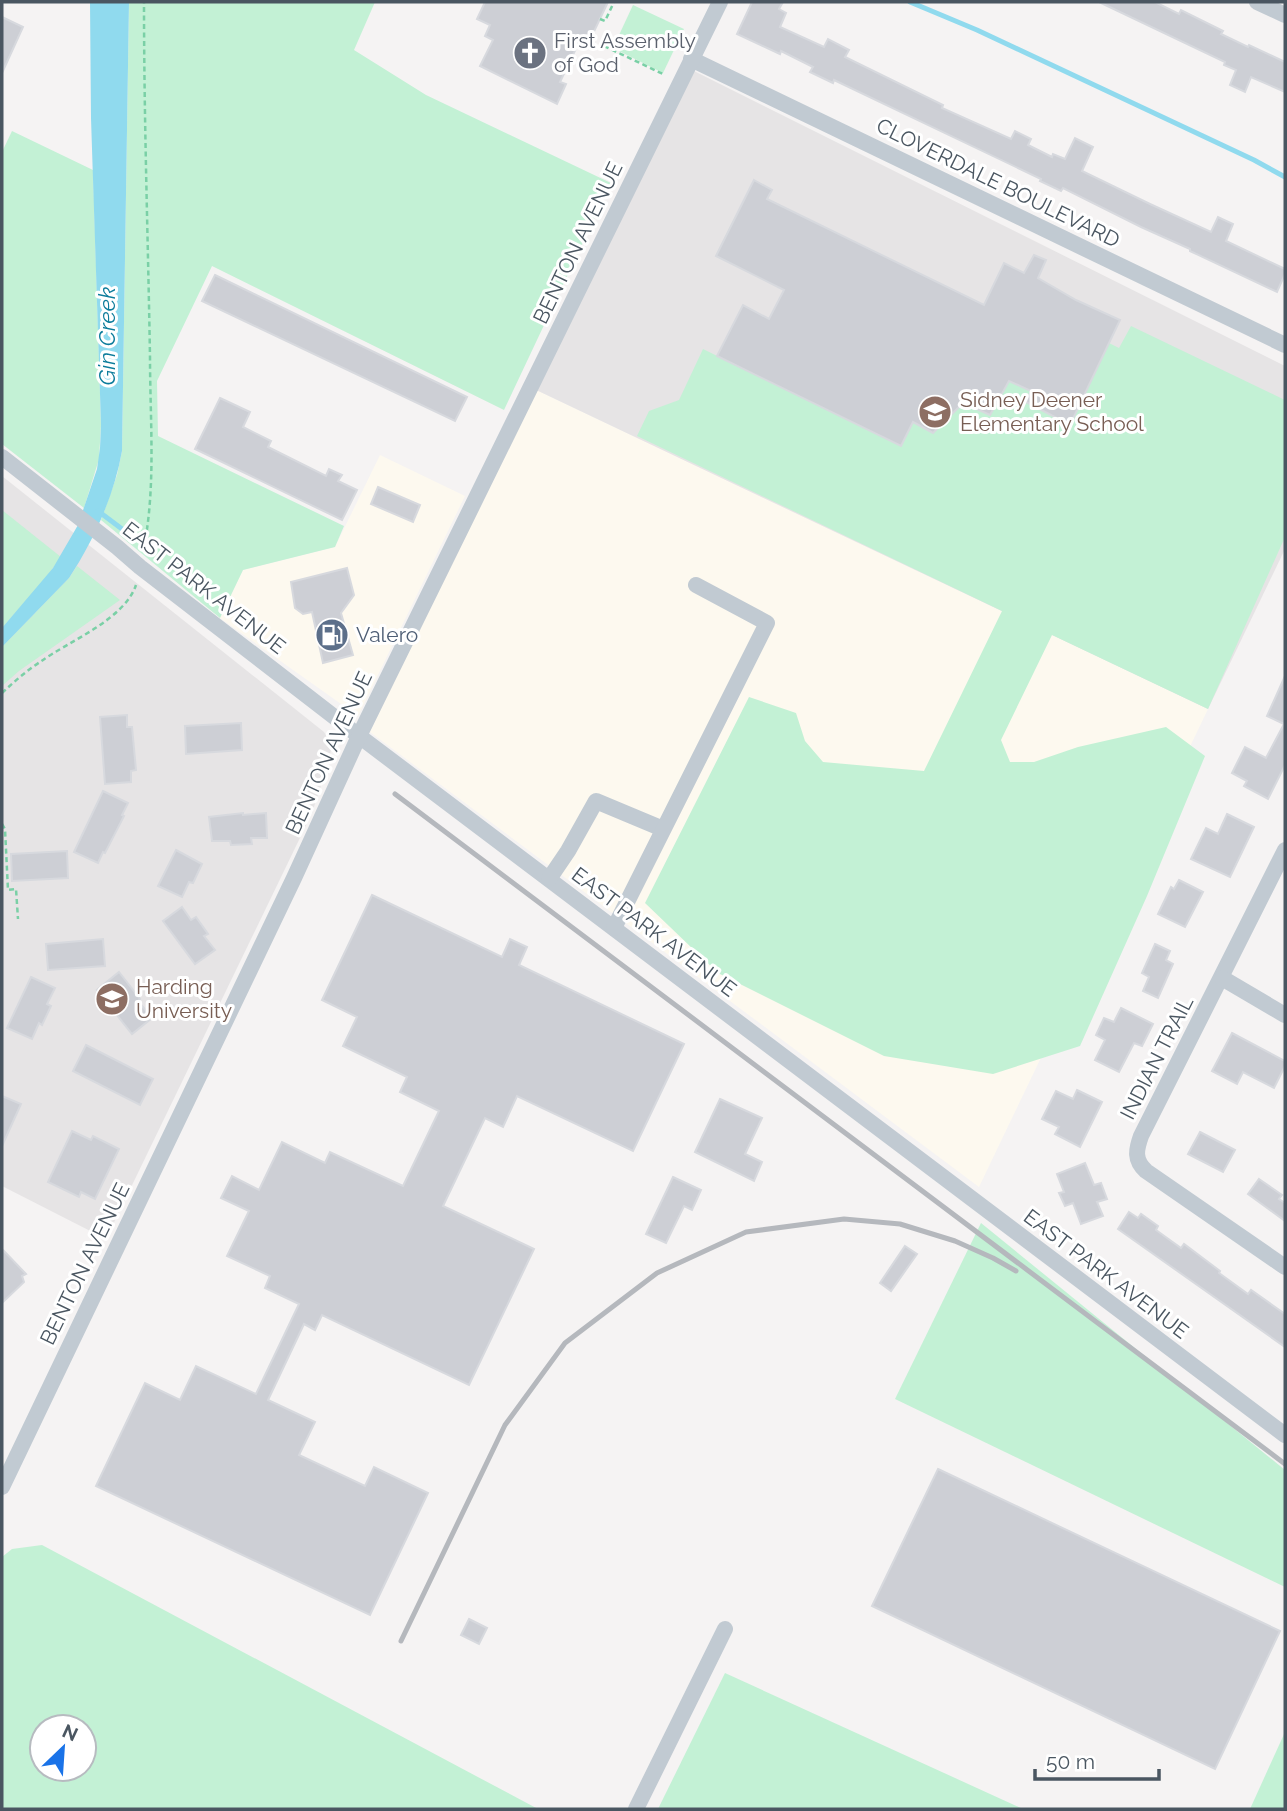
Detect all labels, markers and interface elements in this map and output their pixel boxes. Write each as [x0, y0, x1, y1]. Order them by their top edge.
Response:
place label: First Assembly of God [554, 28, 696, 77]
church icon: First Assembly of God [511, 34, 549, 72]
street label: CLOVERDALE BOULEVARD [872, 113, 1124, 252]
street label: BENTON AVENUE [528, 158, 628, 328]
water label: Gin Creek [93, 287, 120, 385]
place label: Sidney Deener Elementary School [960, 387, 1144, 436]
school or university icon: Sidney Deener Elementary School [916, 393, 954, 431]
street label: EAST PARK AVENUE [118, 516, 291, 659]
fuel station icon: Valero [313, 616, 351, 654]
place label: Valero [356, 622, 418, 647]
street label: BENTON AVENUE [280, 667, 377, 838]
street label: EAST PARK AVENUE [567, 861, 742, 1002]
place label: Harding University [136, 974, 232, 1023]
school or university icon: Harding University [93, 980, 131, 1018]
street label: INDIAN TRAIL [1115, 992, 1198, 1124]
street label: BENTON AVENUE [35, 1179, 135, 1349]
street label: EAST PARK AVENUE [1019, 1203, 1194, 1344]
north arrow [28, 1713, 98, 1783]
text: N [59, 1720, 81, 1746]
scale bar [1035, 1738, 1159, 1782]
text: 50 m [1046, 1749, 1095, 1774]

